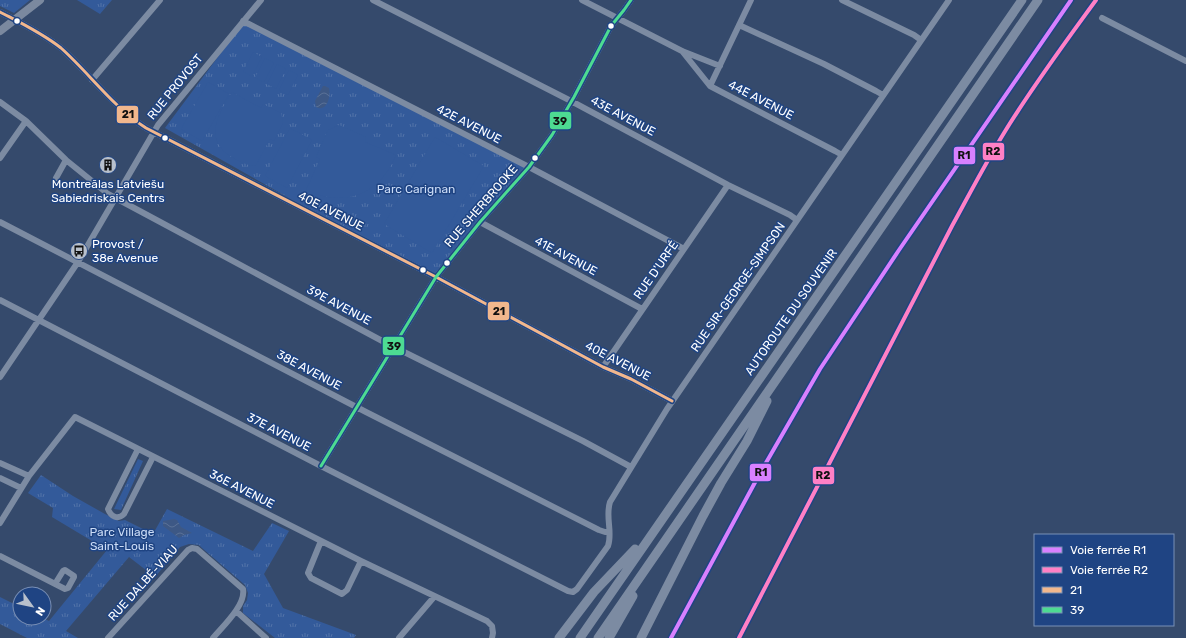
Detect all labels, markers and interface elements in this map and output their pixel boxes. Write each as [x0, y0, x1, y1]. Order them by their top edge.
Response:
unlabelled marker [12, 16, 22, 26]
unlabelled marker [606, 21, 616, 31]
street label: RUE PROVOST [144, 51, 206, 122]
street label: 44E AVENUE [726, 78, 796, 122]
street label: 43E AVENUE [588, 93, 658, 139]
street label: 42E AVENUE [434, 102, 504, 146]
line badge: 21 [116, 105, 139, 124]
text: 21 [122, 108, 134, 121]
line badge: 39 [549, 111, 572, 130]
text: 39 [553, 115, 567, 128]
unlabelled marker [160, 133, 170, 143]
line badge: R2 [982, 142, 1005, 161]
text: R2 [986, 145, 1000, 158]
line badge: R1 [953, 146, 976, 165]
text: R1 [957, 149, 971, 162]
unlabelled marker [530, 153, 540, 163]
building icon: Montreālas Latviešu Sabiedriskais Centrs [98, 155, 118, 175]
street label: RUE SHERBROOKE [442, 162, 520, 250]
place label: Montreālas Latviešu Sabiedriskais Centrs [51, 177, 165, 205]
park label: Parc Carignan [377, 182, 455, 196]
street label: 40E AVENUE [296, 189, 366, 233]
street label: RUE SIR-GEORGE-SIMPSON [688, 220, 788, 354]
street label: 41E AVENUE [532, 234, 600, 278]
place label: Provost / 38e Avenue [92, 237, 158, 265]
street label: RUE D'URFÉ [631, 238, 681, 302]
bus stop icon: Provost / 38e Avenue [69, 241, 89, 261]
street label: AUTOROUTE DU SOUVENIR [742, 246, 840, 378]
unlabelled marker [442, 258, 452, 268]
unlabelled marker [418, 265, 428, 275]
street label: 39E AVENUE [304, 282, 374, 328]
line badge: 21 [487, 301, 510, 321]
text: 21 [493, 305, 505, 318]
line badge: 39 [382, 336, 405, 356]
street label: 40E AVENUE [583, 339, 653, 383]
text: 39 [387, 340, 401, 353]
street label: 38E AVENUE [274, 347, 344, 393]
street label: 37E AVENUE [245, 410, 313, 454]
line badge: R1 [749, 463, 772, 482]
text: R1 [754, 466, 768, 479]
line badge: R2 [812, 466, 835, 485]
street label: 36E AVENUE [207, 467, 277, 511]
text: R2 [816, 469, 830, 482]
park label: Parc Village Saint-Louis [90, 525, 155, 553]
legend [1034, 534, 1174, 626]
street label: RUE DALBÉ-VIAU [105, 542, 181, 624]
text: Voie ferrée R1 [1070, 543, 1146, 557]
text: Voie ferrée R2 [1070, 563, 1148, 577]
text: 21 [1070, 583, 1082, 597]
north arrow [12, 586, 52, 626]
text: 39 [1070, 603, 1084, 617]
text: N [32, 604, 48, 618]

